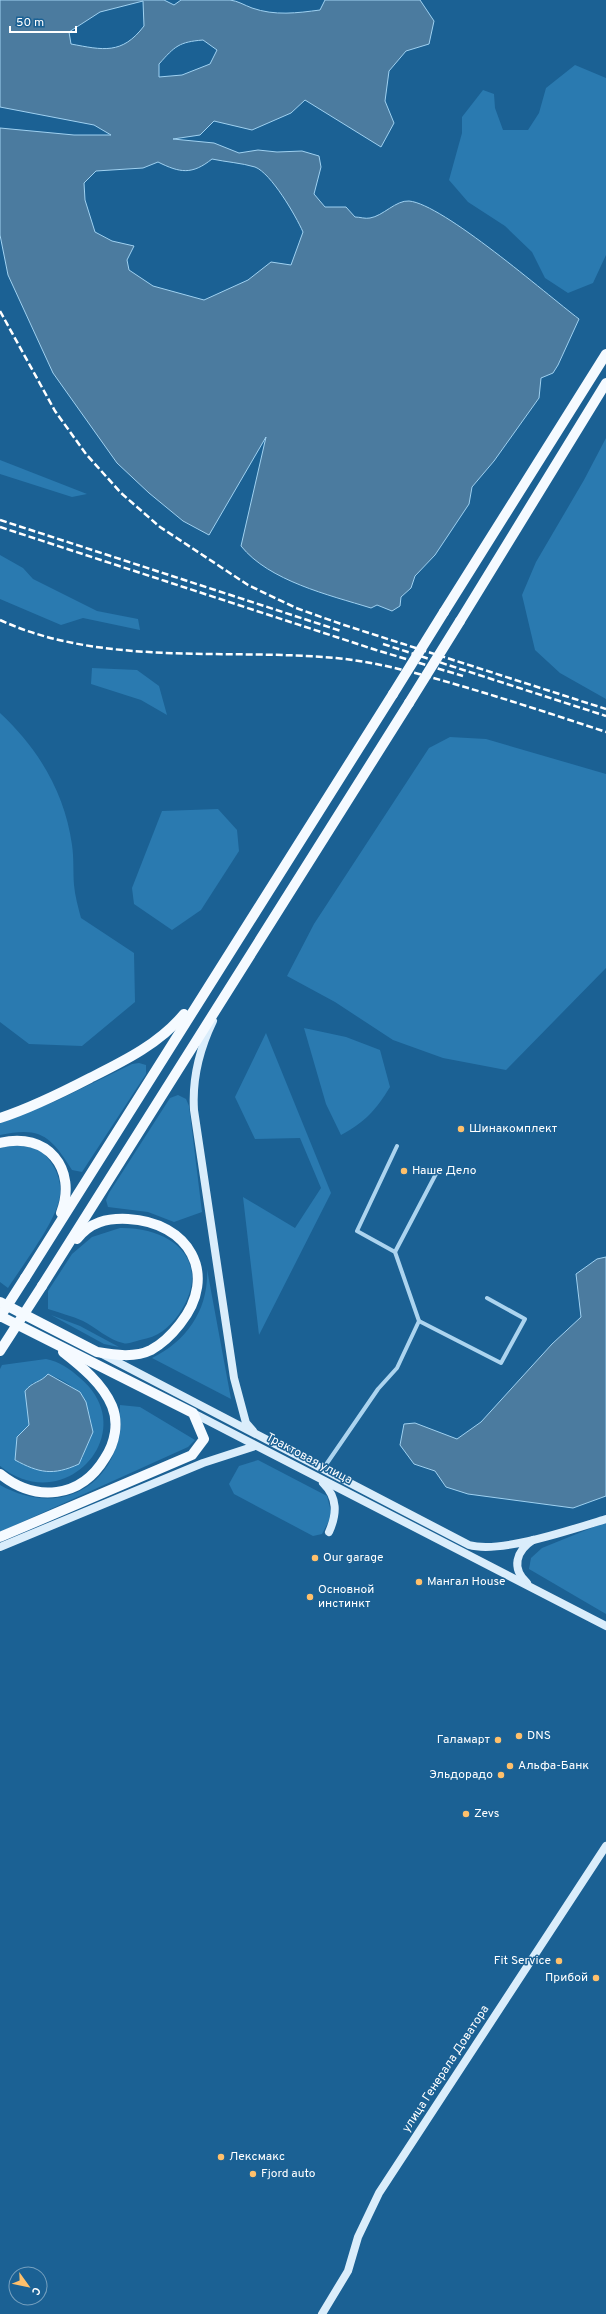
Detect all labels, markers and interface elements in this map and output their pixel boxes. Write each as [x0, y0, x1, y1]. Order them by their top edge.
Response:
scale bar [10, 8, 76, 34]
text: 50 m [16, 15, 44, 31]
place label: Шинакомплект [469, 1121, 558, 1137]
marker: Шинакомплект [456, 1124, 466, 1134]
place label: Наше Дело [412, 1163, 477, 1179]
marker: Наше Дело [399, 1166, 409, 1176]
street label: Трактовая улица [263, 1430, 355, 1488]
place label: Our garage [323, 1550, 383, 1566]
marker: Our garage [310, 1553, 320, 1563]
place label: Мангал House [427, 1574, 505, 1590]
marker: Мангал House [414, 1577, 424, 1587]
place label: Основной инстинкт [318, 1582, 374, 1612]
marker: Основной инстинкт [305, 1592, 315, 1602]
place label: DNS [527, 1728, 551, 1744]
marker: DNS [514, 1731, 524, 1741]
place label: Галамарт [437, 1732, 491, 1748]
marker: Галамарт [493, 1735, 503, 1745]
place label: Альфа-Банк [518, 1758, 589, 1774]
marker: Альфа-Банк [505, 1761, 515, 1771]
place label: Эльдорадо [429, 1767, 493, 1783]
marker: Эльдорадо [496, 1770, 506, 1780]
place label: Zevs [474, 1806, 499, 1822]
marker: Zevs [461, 1809, 471, 1819]
place label: Fit Service [494, 1953, 551, 1969]
marker: Fit Service [554, 1956, 564, 1966]
place label: Прибой [545, 1970, 588, 1986]
marker: Прибой [591, 1973, 601, 1983]
street label: улица Генерала Доватора [399, 2002, 493, 2136]
place label: Лексмакс [229, 2149, 285, 2165]
marker: Лексмакс [216, 2152, 226, 2162]
place label: Fjord auto [261, 2166, 316, 2182]
marker: Fjord auto [248, 2169, 258, 2179]
north arrow [8, 2266, 48, 2306]
text: С [28, 2284, 43, 2298]

